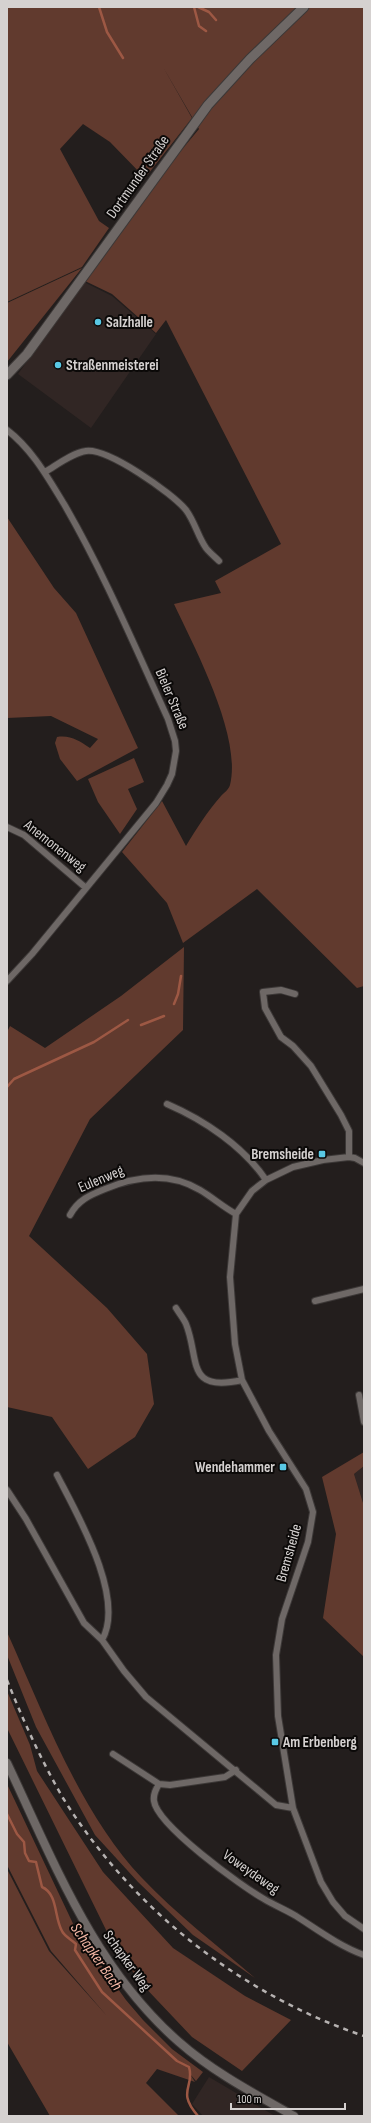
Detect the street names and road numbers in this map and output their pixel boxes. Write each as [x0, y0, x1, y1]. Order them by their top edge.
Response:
street label: Dortmunder Straße [102, 132, 174, 222]
street label: Bieler Straße [151, 666, 193, 732]
street label: Anemonenweg [19, 815, 90, 876]
street label: Eulenweg [75, 1161, 127, 1197]
street label: Bremsheide [272, 1522, 306, 1584]
street label: Voweydeweg [219, 1846, 283, 1898]
street label: Schapker Weg [99, 1927, 155, 1995]

